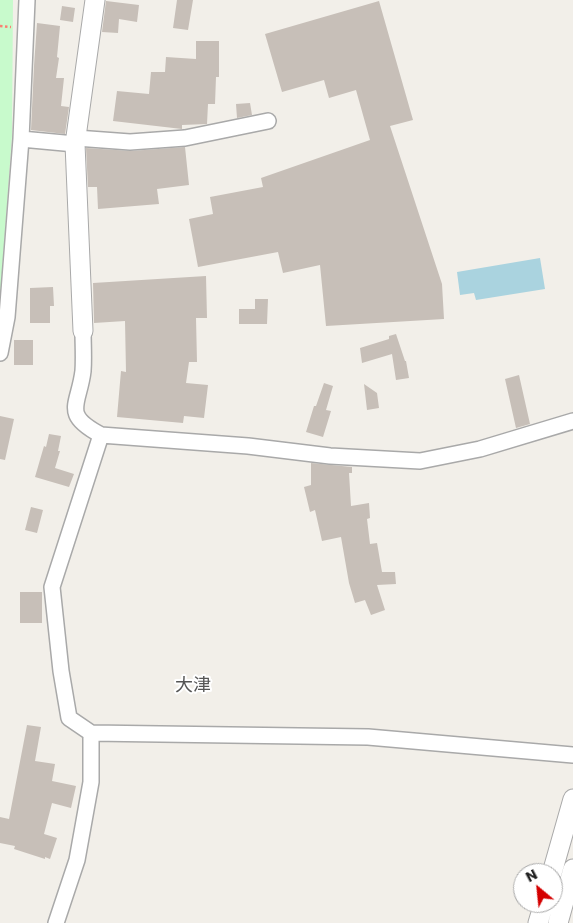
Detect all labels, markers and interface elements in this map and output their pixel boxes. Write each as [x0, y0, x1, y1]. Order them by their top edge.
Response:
district label: 大津 [175, 675, 211, 697]
north arrow [513, 863, 563, 913]
text: N [522, 864, 541, 887]

